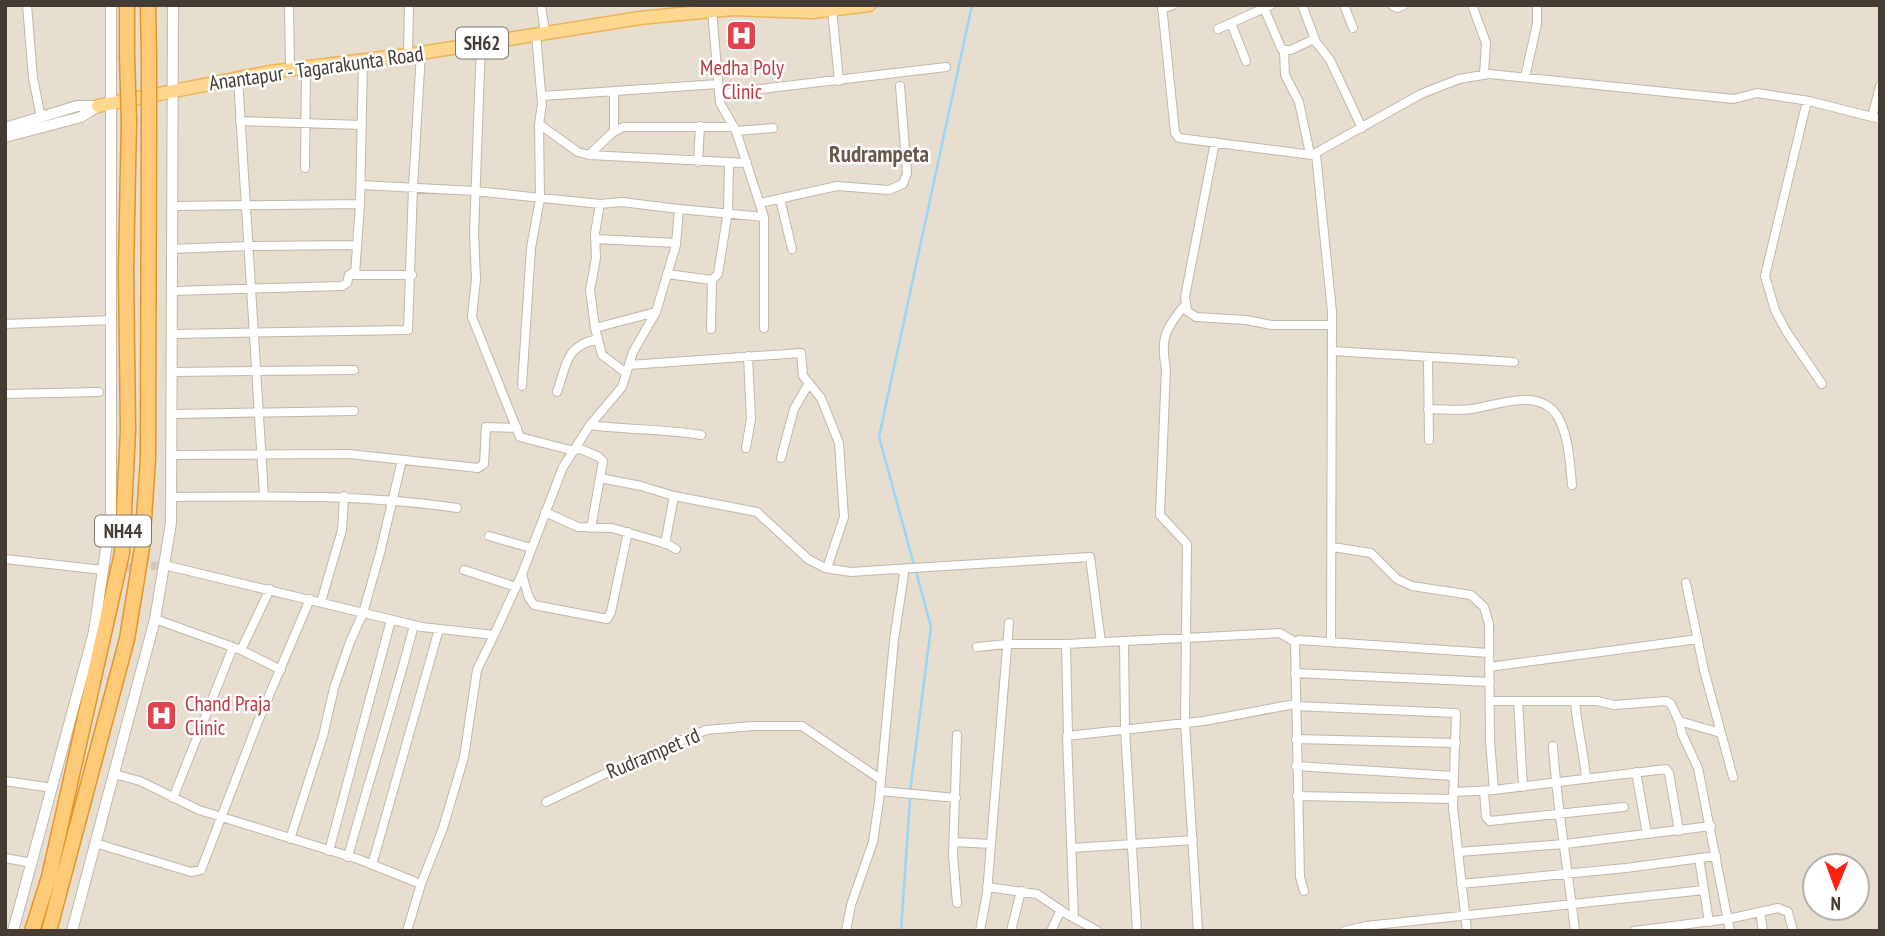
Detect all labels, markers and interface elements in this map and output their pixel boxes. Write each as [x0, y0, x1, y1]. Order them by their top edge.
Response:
hospital icon: Medha Poly Clinic [725, 18, 759, 52]
road number: SH62 [456, 28, 508, 58]
street label: Anantapur - Tagarakunta Road [207, 40, 425, 96]
place label: Medha Poly Clinic [700, 54, 784, 105]
district label: Rudrampeta [829, 139, 929, 168]
road number: NH44 [95, 516, 151, 546]
place label: Chand Praja Clinic [185, 690, 271, 741]
hospital icon: Chand Praja Clinic [145, 698, 179, 732]
street label: Rudrampet rd [602, 721, 704, 785]
north arrow [1801, 852, 1871, 922]
text: N [1830, 892, 1841, 916]

